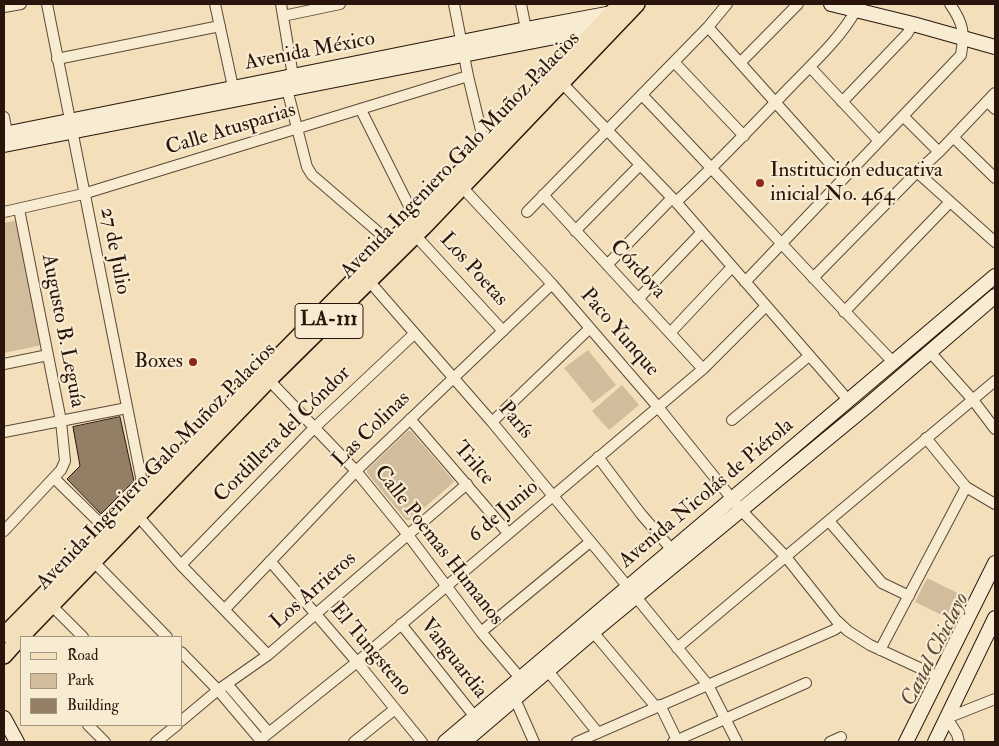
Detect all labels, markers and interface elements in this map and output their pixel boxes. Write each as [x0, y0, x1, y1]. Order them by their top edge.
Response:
street label: Avenida México [243, 27, 377, 77]
street label: Avenida Ingeniero Galo Muñoz Palacios [336, 27, 586, 285]
street label: Calle Atusparias [163, 98, 299, 162]
place label: Institución educativa inicial No. 464 [770, 158, 943, 208]
marker: Institución educativa inicial No. 464 [754, 177, 766, 189]
street label: 27 de Julio [93, 205, 135, 297]
street label: Los Poetas [433, 228, 513, 312]
street label: Córdova [604, 235, 670, 305]
street label: Augusto B. Leguía [35, 252, 89, 410]
street label: Paco Yunque [574, 284, 664, 382]
road number: LA-111 [295, 304, 363, 338]
street label: Avenida Ingeniero Galo Muñoz Palacios [32, 338, 282, 596]
place label: Boxes [134, 349, 183, 375]
marker: Boxes [187, 356, 199, 368]
street label: Cordillera del Cóndor [209, 361, 357, 509]
street label: Las Colinas [328, 387, 416, 473]
street label: París [492, 397, 538, 445]
street label: Avenida Nicolás de Piérola [615, 414, 799, 574]
street label: Trilce [447, 437, 499, 491]
street label: Calle Poemas Humanos [368, 461, 508, 631]
street label: 6 de Junio [464, 475, 544, 549]
street label: Los Arrieros [266, 547, 362, 635]
water label: Canal Chiclayo [896, 589, 976, 711]
street label: El Tungsteno [324, 598, 416, 702]
street label: Vanguardia [414, 614, 492, 704]
legend [20, 636, 182, 726]
text: Road [67, 646, 98, 665]
text: Park [67, 671, 94, 690]
text: Building [67, 696, 119, 715]

